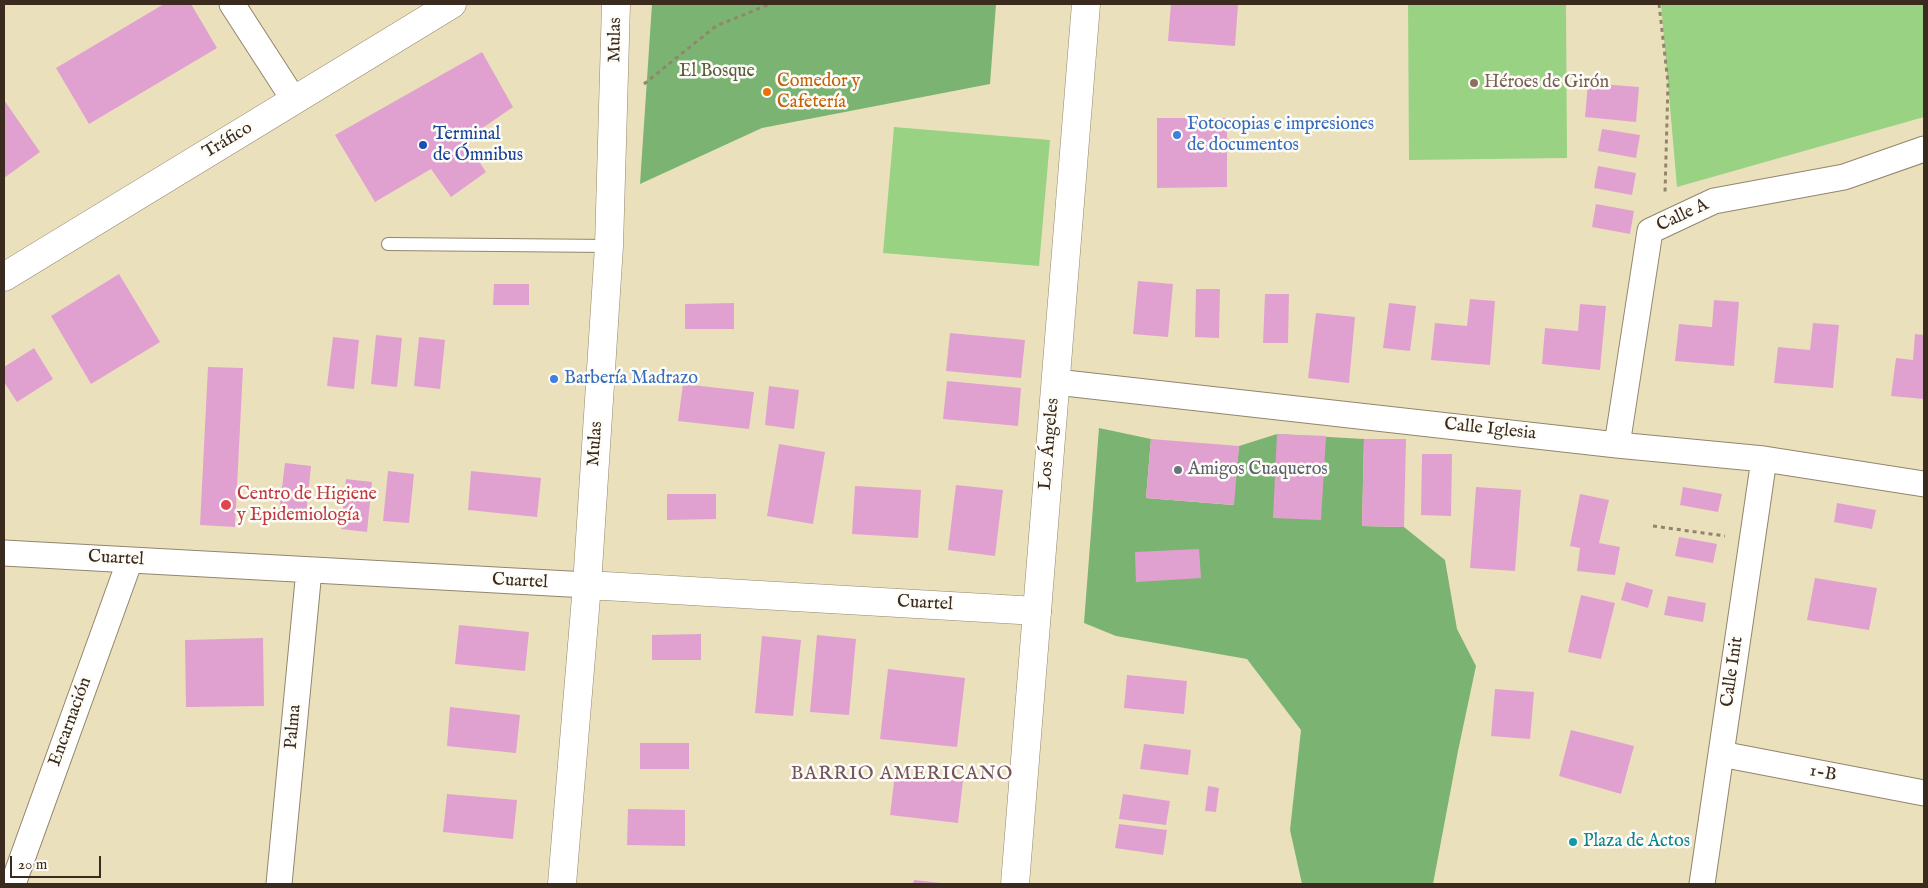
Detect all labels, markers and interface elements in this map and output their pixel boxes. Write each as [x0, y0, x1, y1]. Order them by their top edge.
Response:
street label: Mulas [605, 17, 627, 63]
park label: El Bosque [679, 61, 755, 83]
place label: Comedor y Cafetería [777, 71, 860, 114]
place label: Héroes de Girón [1484, 72, 1609, 94]
marker: Héroes de Girón [1468, 77, 1480, 89]
marker: Comedor y Cafetería [761, 86, 773, 98]
place label: Fotocopias e impresiones de documentos [1187, 114, 1374, 156]
street label: Tráfico [199, 118, 257, 164]
place label: Terminal de Ómnibus [433, 124, 523, 166]
marker: Fotocopias e impresiones de documentos [1171, 129, 1183, 141]
marker: Terminal de Ómnibus [417, 139, 429, 151]
street label: Calle A [1654, 195, 1712, 237]
place label: Barbería Madrazo [564, 368, 698, 390]
marker: Barbería Madrazo [548, 373, 560, 385]
street label: Los Ángeles [1035, 397, 1065, 491]
street label: Calle Iglesia [1443, 414, 1537, 446]
street label: Mulas [584, 421, 608, 467]
place label: Amigos Cuaqueros [1188, 459, 1328, 481]
marker: Amigos Cuaqueros [1172, 464, 1184, 476]
place label: Centro de Higiene y Epidemiología [237, 484, 377, 526]
marker: Centro de Higiene y Epidemiología [219, 498, 233, 512]
street label: Cuartel [87, 547, 145, 571]
street label: Cuartel [491, 570, 549, 594]
street label: Cuartel [896, 592, 954, 616]
street label: Calle Init [1717, 635, 1749, 709]
street label: Encarnación [45, 675, 97, 769]
street label: Palma [281, 704, 307, 750]
street label: 1-B [1808, 761, 1838, 787]
district label: BARRIO AMERICANO [789, 764, 1015, 786]
place label: Plaza de Actos [1583, 831, 1690, 853]
marker: Plaza de Actos [1567, 836, 1579, 848]
scale bar [12, 846, 104, 878]
text: 20 m [18, 855, 47, 874]

